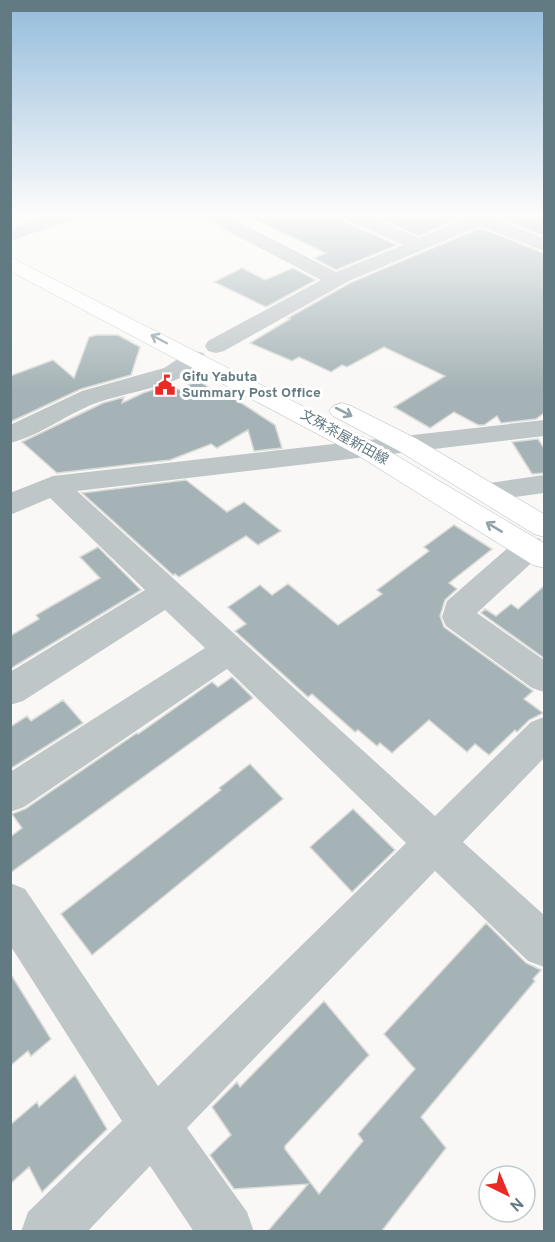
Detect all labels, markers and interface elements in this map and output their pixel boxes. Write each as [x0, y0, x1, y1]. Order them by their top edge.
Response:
one-way arrow [151, 333, 169, 344]
place label: Gifu Yabuta Summary Post Office [182, 369, 321, 402]
public building icon: Gifu Yabuta Summary Post Office [153, 373, 177, 397]
one-way arrow [335, 406, 352, 418]
street label: 文殊茶屋新田線 [297, 407, 391, 469]
one-way arrow [486, 520, 503, 532]
north arrow [477, 1164, 537, 1224]
text: N [505, 1192, 527, 1215]

